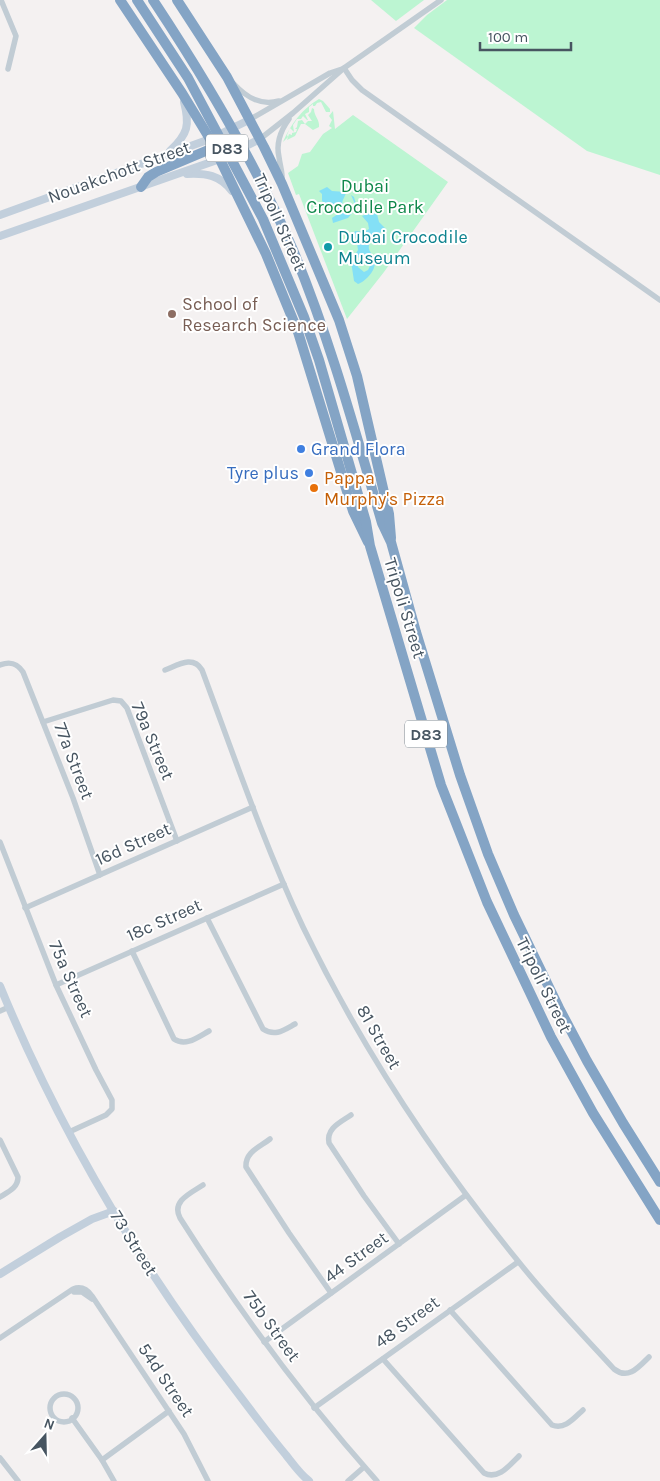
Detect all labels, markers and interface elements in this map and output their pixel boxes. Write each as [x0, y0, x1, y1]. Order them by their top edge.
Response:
scale bar [480, 20, 571, 52]
text: 100 m [488, 28, 528, 46]
road number: D83 [206, 134, 248, 162]
street label: Nouakchott Street [45, 136, 194, 208]
street label: Tripoli Street [249, 170, 311, 274]
park label: Dubai Crocodile Park [306, 175, 424, 218]
place label: Dubai Crocodile Museum [338, 226, 468, 269]
marker: Dubai Crocodile Museum [322, 241, 334, 253]
place label: School of Research Science [182, 293, 326, 336]
marker: School of Research Science [166, 308, 178, 320]
place label: Grand Flora [311, 438, 406, 460]
marker: Grand Flora [295, 443, 307, 455]
place label: Tyre plus [227, 462, 299, 484]
marker: Tyre plus [303, 467, 315, 479]
place label: Pappa Murphy's Pizza [324, 467, 445, 510]
marker: Pappa Murphy's Pizza [308, 482, 320, 494]
street label: Tripoli Street [379, 555, 431, 661]
street label: 79a Street [127, 699, 179, 783]
street label: 77a Street [49, 719, 99, 803]
road number: D83 [405, 721, 447, 748]
street label: 16d Street [92, 817, 175, 870]
street label: 18c Street [123, 894, 205, 946]
street label: Tripoli Street [511, 933, 577, 1037]
street label: 75a Street [44, 937, 98, 1021]
street label: 81 Street [352, 1001, 406, 1073]
street label: 73 Street [105, 1206, 163, 1280]
street label: 44 Street [320, 1226, 393, 1288]
street label: 75b Street [239, 1286, 305, 1366]
street label: 48 Street [370, 1291, 444, 1353]
street label: 54d Street [133, 1339, 199, 1421]
north arrow [20, 1411, 70, 1461]
text: N [42, 1415, 57, 1434]

